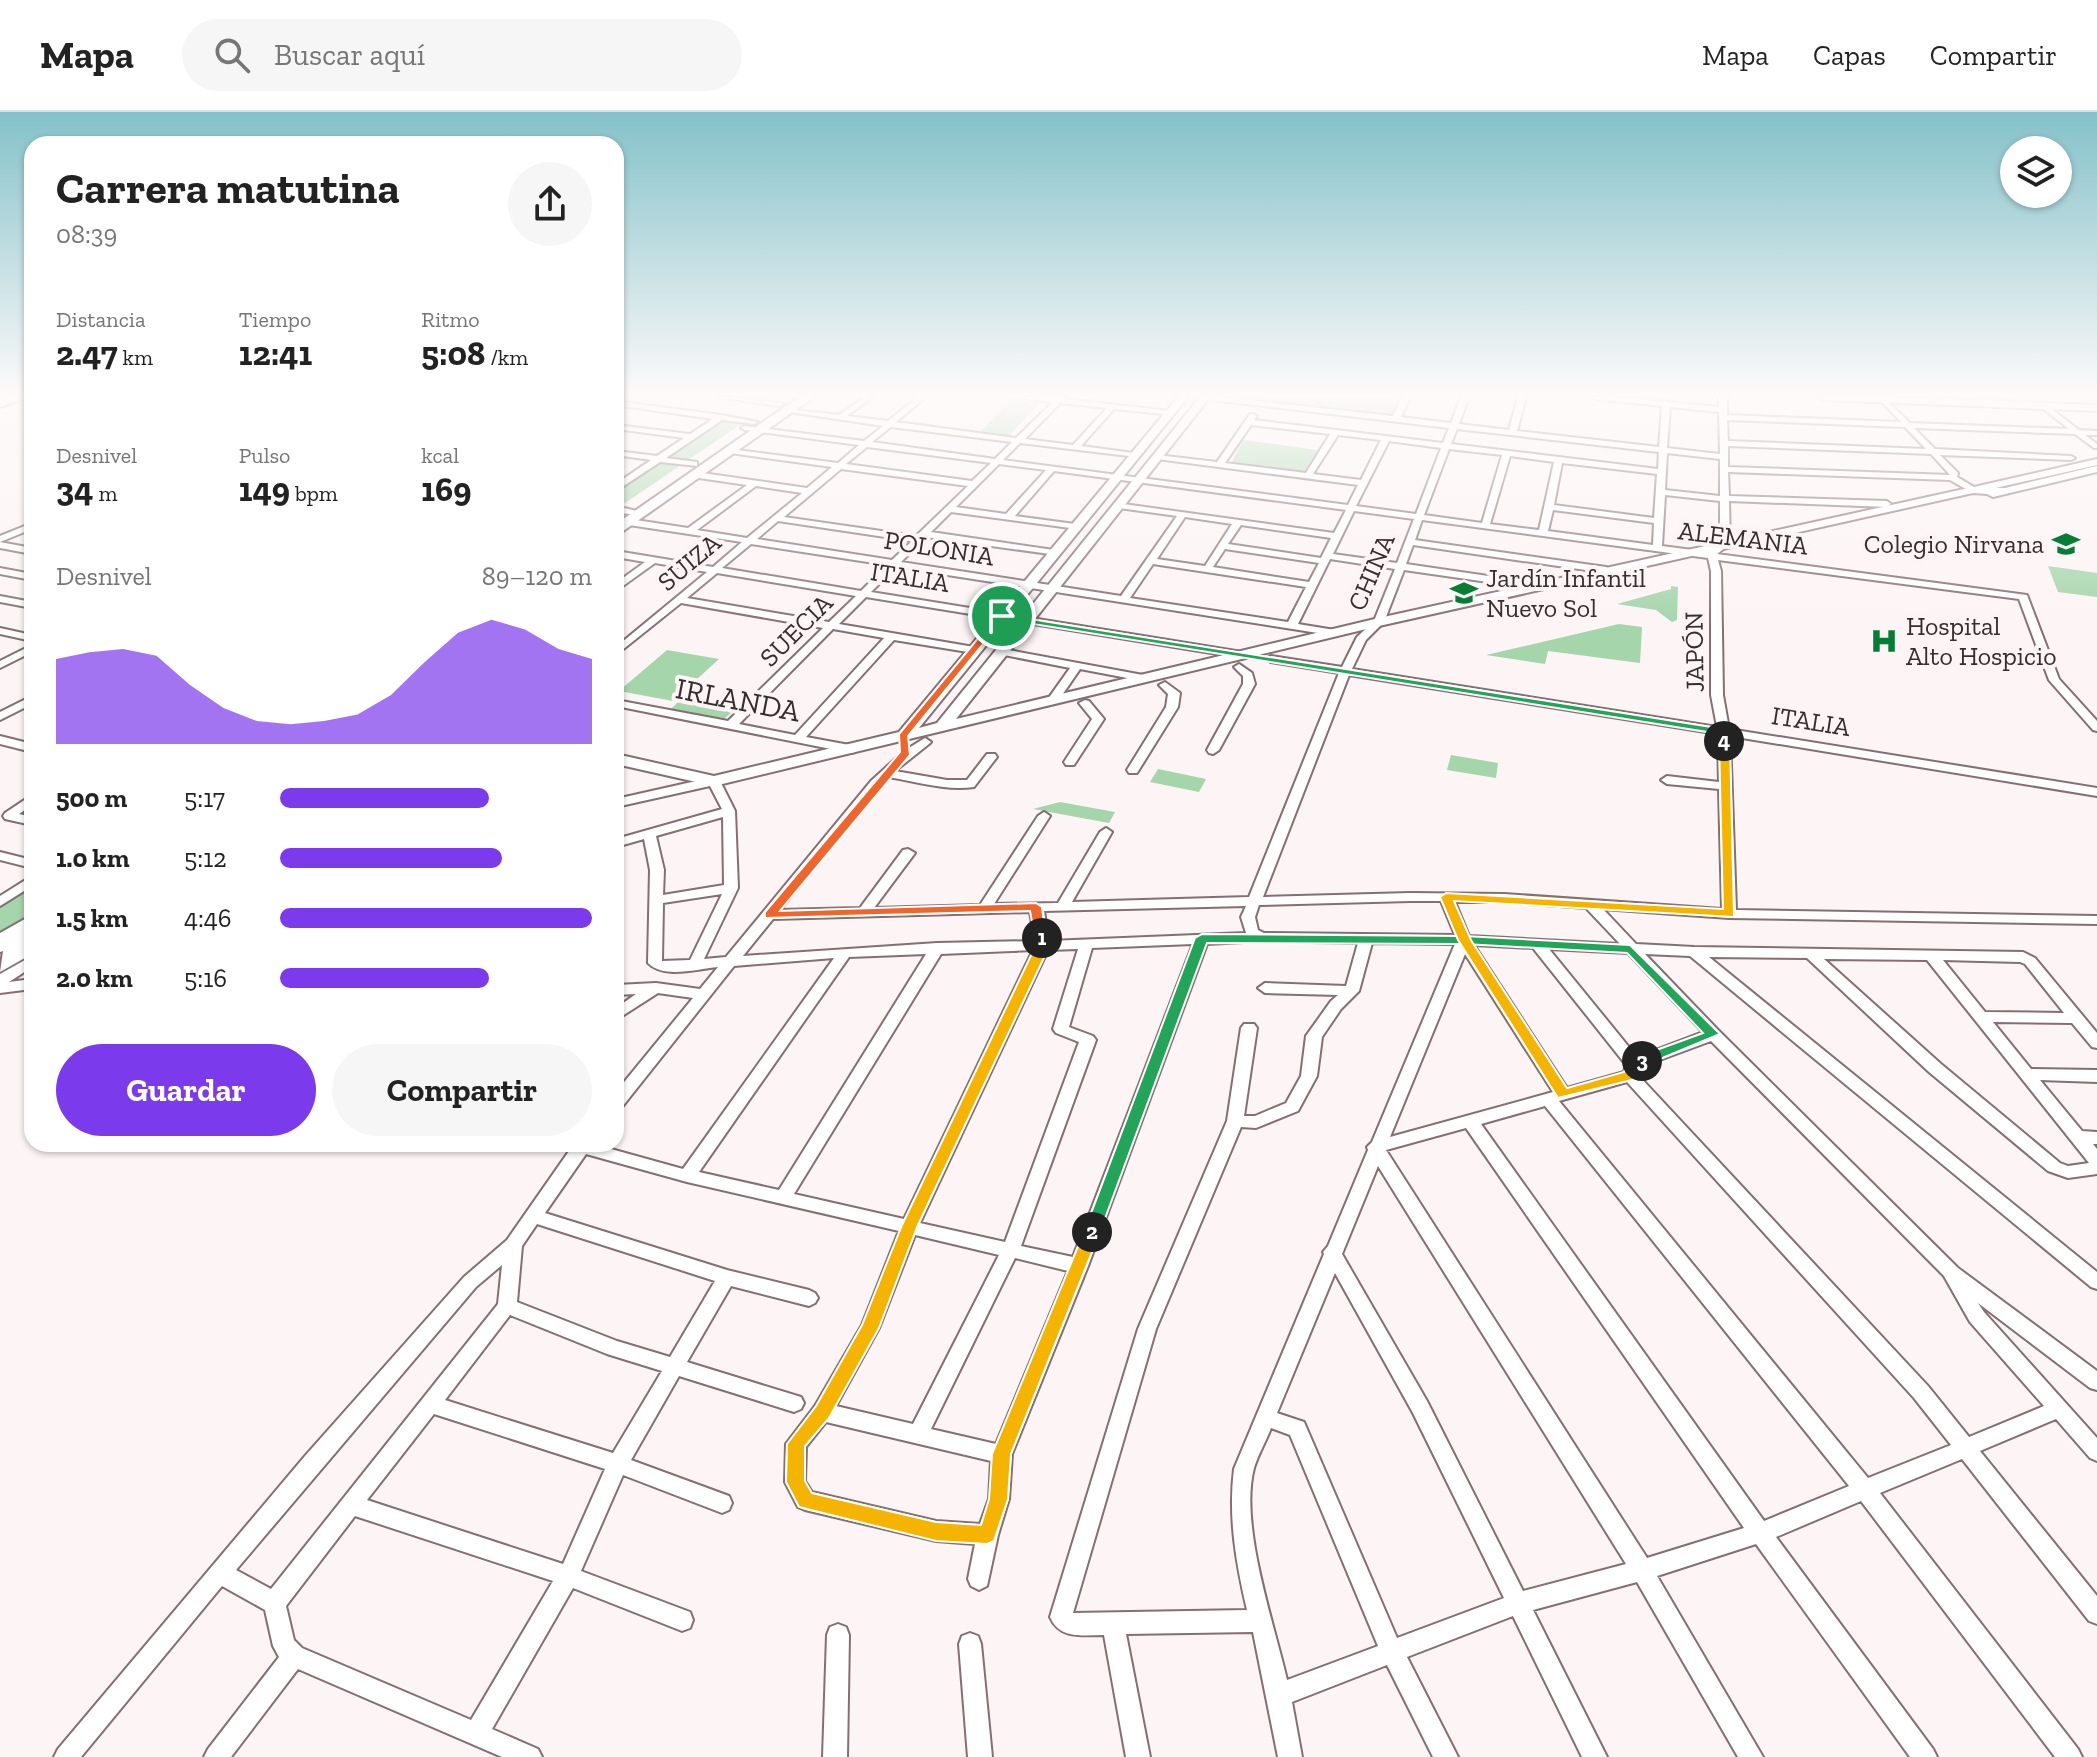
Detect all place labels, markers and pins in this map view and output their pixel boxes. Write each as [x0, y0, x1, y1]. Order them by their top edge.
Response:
place label: Colegio Nirvana [1864, 528, 2044, 560]
school or university icon: Colegio Nirvana [2051, 529, 2081, 559]
place label: Jardín Infantil Nuevo Sol [1486, 562, 1646, 624]
school or university icon: Jardín Infantil Nuevo Sol [1449, 578, 1479, 608]
pin [968, 582, 1036, 650]
place label: Hospital Alto Hospicio [1906, 610, 2057, 672]
hospital icon: Hospital Alto Hospicio [1869, 626, 1899, 656]
pin: 4 [1704, 721, 1744, 761]
pin: 1 [1022, 918, 1062, 958]
pin: 3 [1622, 1041, 1662, 1081]
pin: 2 [1072, 1212, 1112, 1252]

